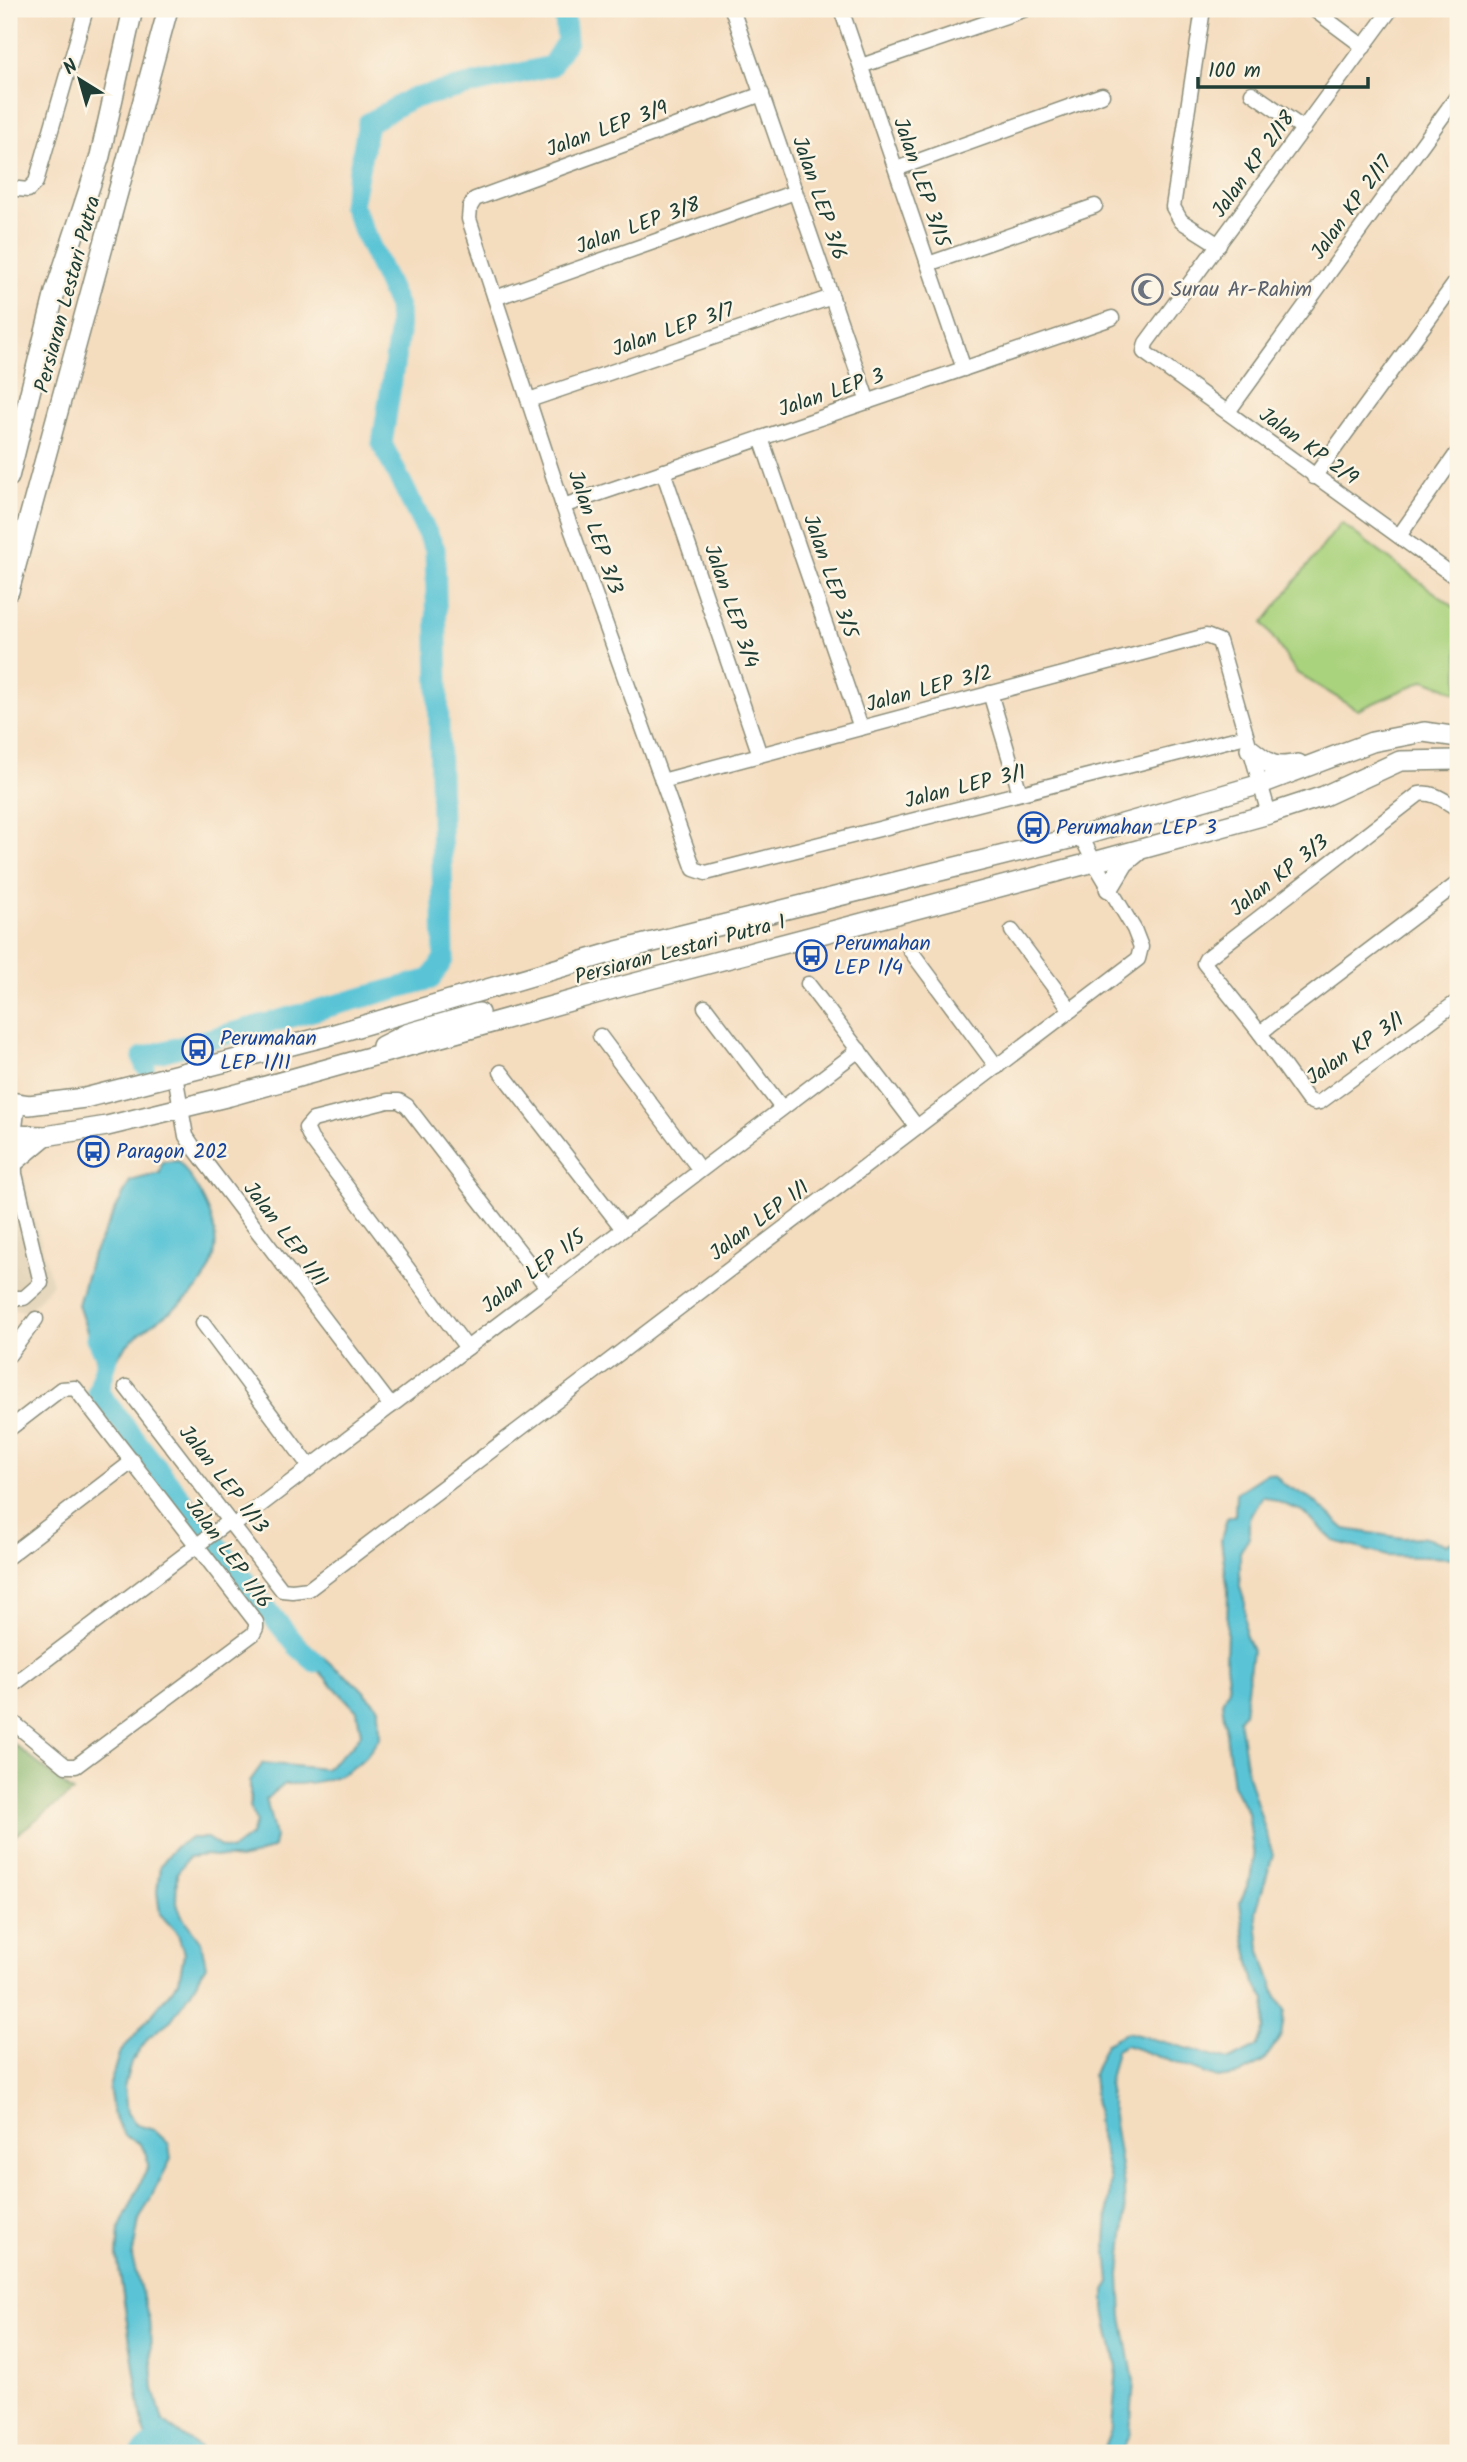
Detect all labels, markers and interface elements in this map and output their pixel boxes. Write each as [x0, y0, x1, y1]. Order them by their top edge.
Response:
north arrow [46, 46, 116, 116]
scale bar [1198, 46, 1367, 90]
text: N [57, 52, 85, 84]
text: 100 m [1208, 55, 1261, 88]
street label: Jalan LEP 3/9 [542, 92, 673, 167]
street label: Jalan KP 2/18 [1204, 104, 1305, 225]
street label: Jalan LEP 3/15 [883, 113, 959, 253]
street label: Jalan LEP 3/6 [782, 132, 855, 265]
street label: Jalan KP 2/17 [1303, 148, 1402, 267]
street label: Jalan LEP 3/8 [572, 189, 706, 264]
street label: Persiaran Lestari Putra [26, 192, 111, 397]
mosque icon: Surau Ar-Rahim [1131, 272, 1165, 306]
place label: Surau Ar-Rahim [1171, 274, 1312, 307]
street label: Jalan LEP 3/7 [608, 294, 740, 367]
street label: Jalan LEP 3 [774, 360, 889, 427]
street label: Jalan KP 2/9 [1251, 400, 1365, 495]
street label: Jalan LEP 3/3 [558, 466, 631, 599]
street label: Jalan LEP 3/5 [793, 510, 867, 644]
street label: Jalan LEP 3/4 [694, 540, 767, 673]
street label: Jalan LEP 3/2 [863, 657, 996, 722]
street label: Jalan LEP 3/1 [901, 756, 1029, 818]
bus stop icon: Perumahan LEP 3 [1016, 810, 1050, 844]
place label: Perumahan LEP 3 [1056, 812, 1217, 845]
street label: Jalan KP 3/3 [1223, 827, 1337, 925]
street label: Persiaran Lestari Putra 1 [571, 906, 790, 995]
place label: Perumahan LEP 1/4 [834, 928, 931, 985]
bus stop icon: Perumahan LEP 1/4 [794, 938, 828, 972]
street label: Jalan KP 3/1 [1300, 1004, 1412, 1094]
place label: Perumahan LEP 1/11 [220, 1023, 317, 1080]
bus stop icon: Perumahan LEP 1/11 [180, 1033, 214, 1067]
bus stop icon: Paragon 202 [76, 1134, 110, 1168]
place label: Paragon 202 [116, 1136, 228, 1169]
street label: Jalan LEP 1/1 [703, 1172, 817, 1270]
street label: Jalan LEP 1/11 [234, 1175, 336, 1295]
street label: Jalan LEP 1/5 [475, 1221, 594, 1322]
street label: Jalan LEP 1/13 [170, 1418, 276, 1541]
street label: Jalan LEP 1/16 [176, 1492, 279, 1616]

